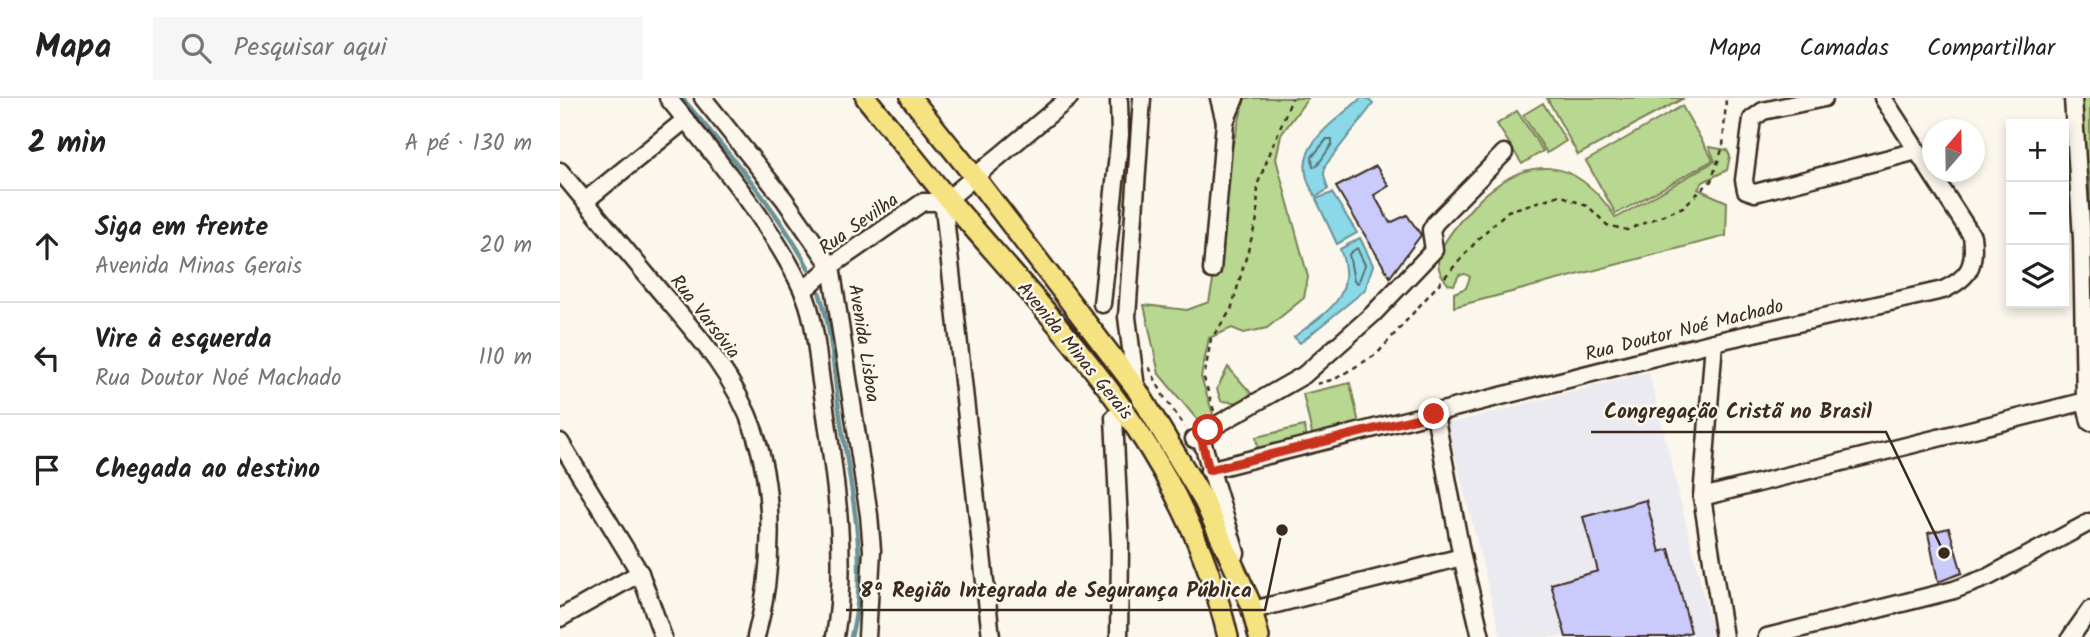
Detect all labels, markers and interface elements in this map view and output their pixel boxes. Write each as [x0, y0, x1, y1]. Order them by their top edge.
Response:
search box [153, 17, 643, 80]
text: Mapa [35, 22, 111, 75]
text: Pesquisar aqui [233, 27, 387, 69]
icon: search [177, 29, 215, 67]
text: Mapa [1709, 29, 1762, 68]
text: Camadas [1800, 29, 1889, 68]
text: Compartilhar [1927, 29, 2055, 68]
north arrow [1922, 119, 1985, 182]
map controls [2006, 119, 2069, 308]
button: + [2006, 119, 2069, 182]
text: 2 min [28, 120, 106, 168]
text: A pé · 130 m [404, 126, 532, 162]
button: − [2006, 182, 2069, 245]
street label: Rua Sevilha [813, 186, 905, 263]
text: Siga em frente [95, 207, 268, 249]
icon: ahead [28, 227, 66, 265]
text: 20 m [480, 228, 532, 264]
button: layers [2006, 245, 2069, 308]
text: Avenida Minas Gerais [95, 249, 302, 285]
street label: Rua Varsóvia [662, 269, 747, 366]
street label: Avenida Minas Gerais [1009, 275, 1140, 427]
street label: Avenida Lisboa [839, 282, 887, 405]
street label: Rua Doutor Noé Machado [1582, 292, 1787, 370]
text: Vire à esquerda [95, 319, 272, 361]
icon: left [28, 339, 66, 377]
text: 110 m [479, 340, 532, 376]
text: Rua Doutor Noé Machado [95, 361, 341, 397]
callout: Congregação Cristã no Brasil [1591, 390, 1886, 432]
text: Congregação Cristã no Brasil [1604, 396, 1872, 429]
route end [1418, 398, 1449, 429]
route start [1192, 414, 1223, 445]
text: Chegada ao destino [95, 449, 320, 491]
icon: arrive [28, 451, 66, 489]
callout: 8ª Região Integrada de Segurança Pública [846, 568, 1265, 610]
text: 8ª Região Integrada de Segurança Pública [860, 575, 1252, 608]

